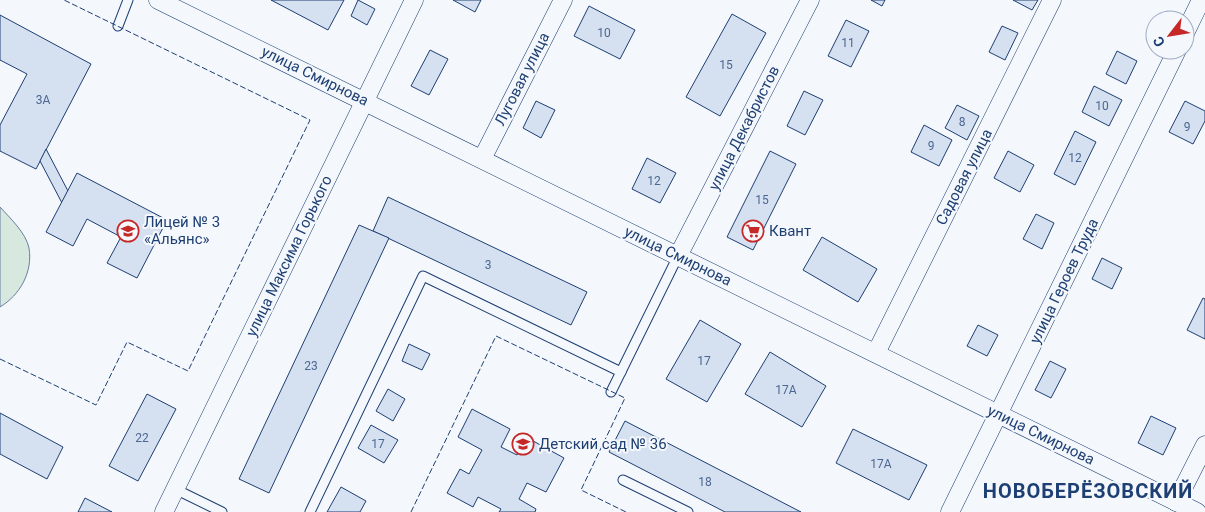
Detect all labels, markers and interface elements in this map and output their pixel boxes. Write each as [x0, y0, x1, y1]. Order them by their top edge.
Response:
north arrow [1145, 10, 1195, 60]
house number: 10 [597, 26, 611, 40]
street label: Луговая улица [491, 29, 553, 129]
text: С [1150, 34, 1168, 50]
house number: 11 [841, 36, 855, 50]
street label: улица Смирнова [259, 42, 371, 110]
house number: 15 [719, 58, 733, 72]
street label: улица Декабристов [705, 63, 783, 193]
house number: 3А [36, 93, 50, 107]
house number: 10 [1095, 99, 1109, 113]
house number: 8 [959, 115, 966, 129]
house number: 9 [1184, 120, 1190, 134]
street label: Садовая улица [932, 126, 996, 228]
house number: 9 [928, 139, 934, 153]
house number: 12 [1068, 151, 1082, 165]
street label: улица Максима Горького [242, 173, 336, 339]
house number: 12 [647, 174, 661, 188]
house number: 15 [755, 193, 769, 207]
place label: Лицей № 3 «Альянс» [144, 213, 220, 248]
street label: улица Героев Труда [1026, 215, 1102, 347]
school or university icon: Лицей № 3 «Альянс» [116, 219, 140, 243]
supermarket icon: Квант [741, 219, 765, 243]
street label: улица Смирнова [622, 222, 734, 290]
place label: Квант [769, 222, 811, 240]
house number: 3 [485, 258, 491, 272]
house number: 17 [697, 354, 711, 368]
house number: 23 [304, 359, 318, 373]
house number: 17А [775, 383, 797, 397]
street label: улица Смирнова [985, 401, 1097, 469]
house number: 22 [135, 431, 149, 445]
school or university icon: Детский сад № 36 [511, 432, 535, 456]
place label: Детский сад № 36 [539, 435, 667, 453]
house number: 17 [371, 437, 385, 451]
house number: 17А [870, 457, 892, 471]
house number: 18 [698, 475, 712, 489]
district label: НОВОБЕРЁЗОВСКИЙ [983, 479, 1193, 503]

